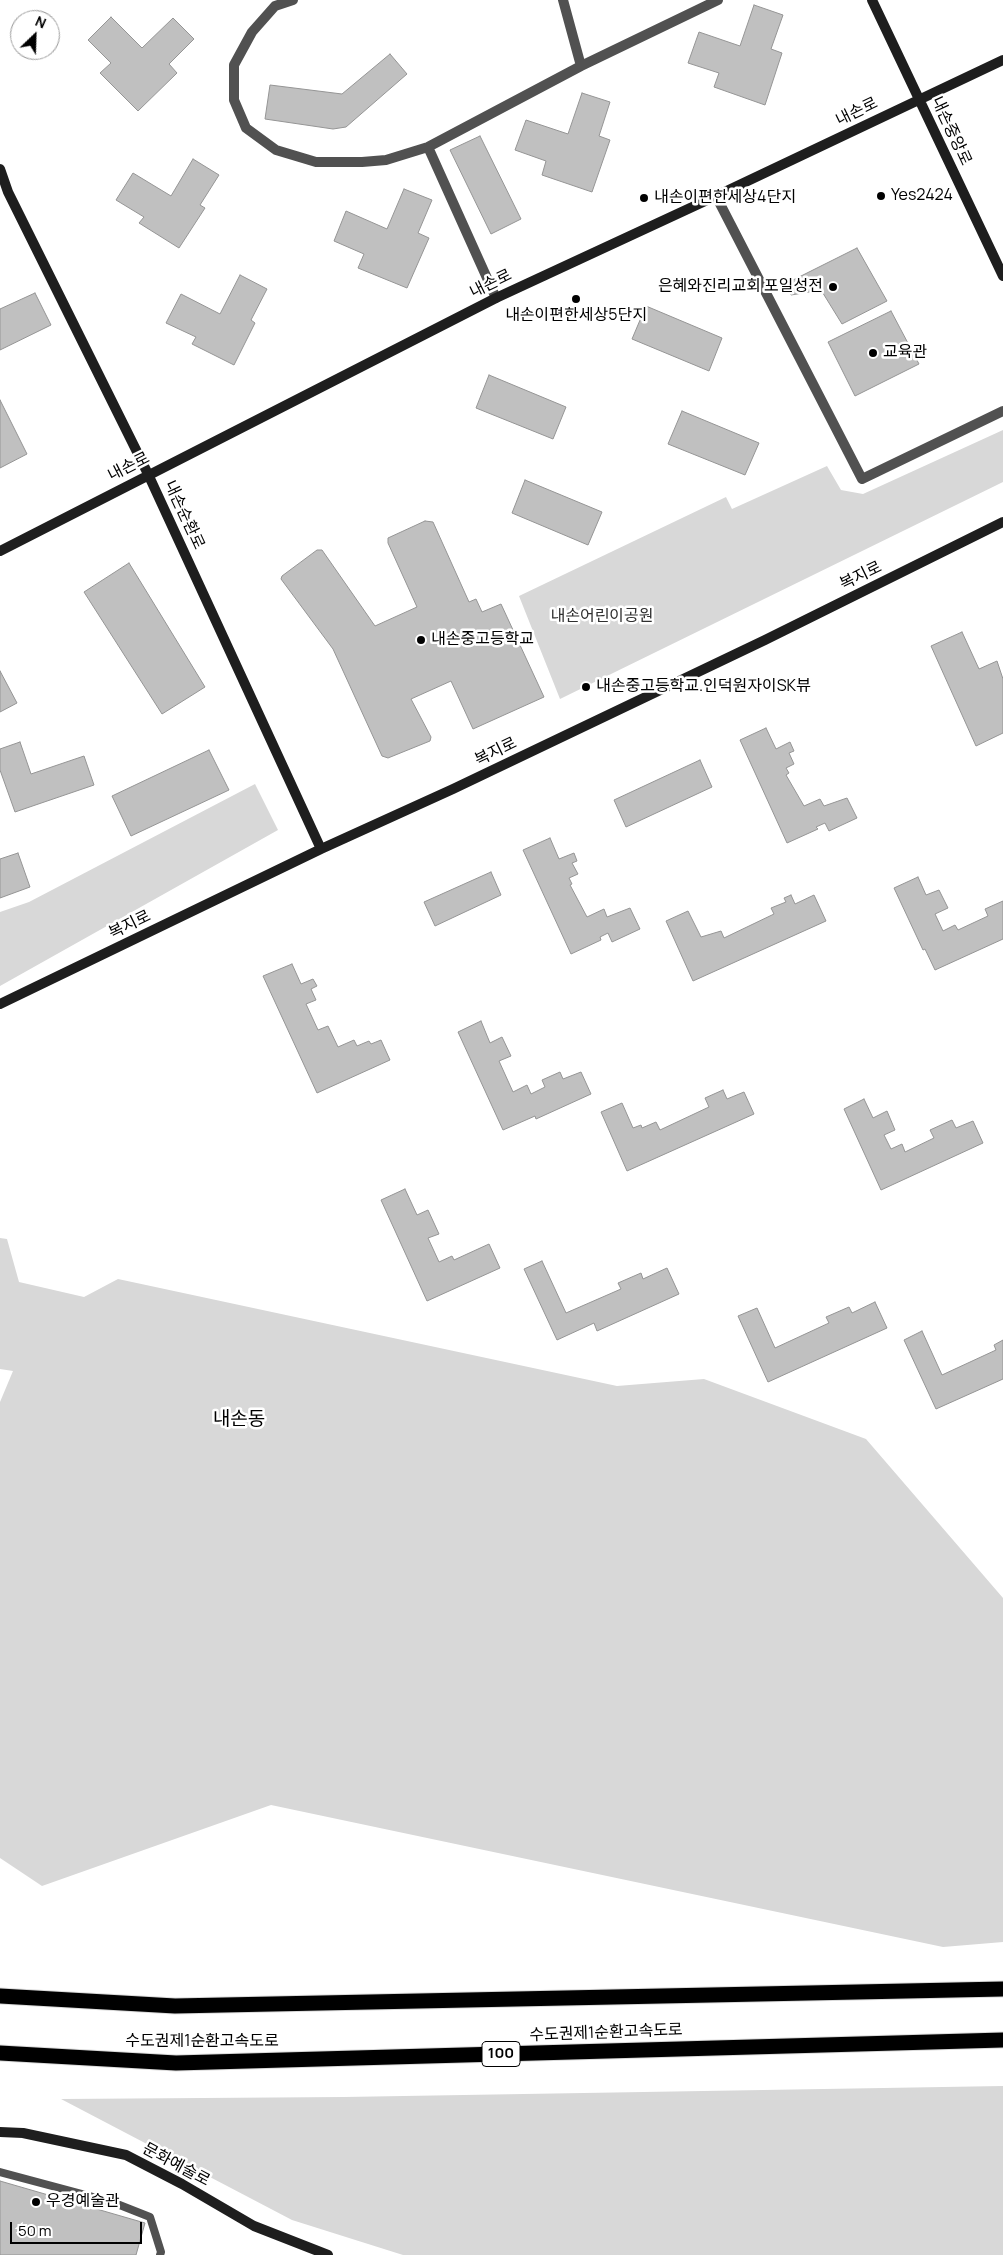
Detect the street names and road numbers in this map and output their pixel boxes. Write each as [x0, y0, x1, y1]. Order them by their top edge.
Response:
street label: 내손로 [833, 94, 881, 130]
street label: 내손중앙로 [927, 94, 975, 168]
street label: 내손로 [467, 266, 515, 302]
street label: 내손로 [105, 448, 153, 486]
street label: 내손순환로 [160, 478, 208, 552]
street label: 복지로 [837, 558, 885, 594]
street label: 복지로 [472, 734, 520, 770]
street label: 복지로 [106, 907, 154, 943]
street label: 수도권제1순환고속도로 [529, 2021, 683, 2045]
street label: 수도권제1순환고속도로 [125, 2032, 279, 2052]
road number: 100 [482, 2042, 520, 2066]
street label: 문화예술로 [139, 2139, 213, 2191]

